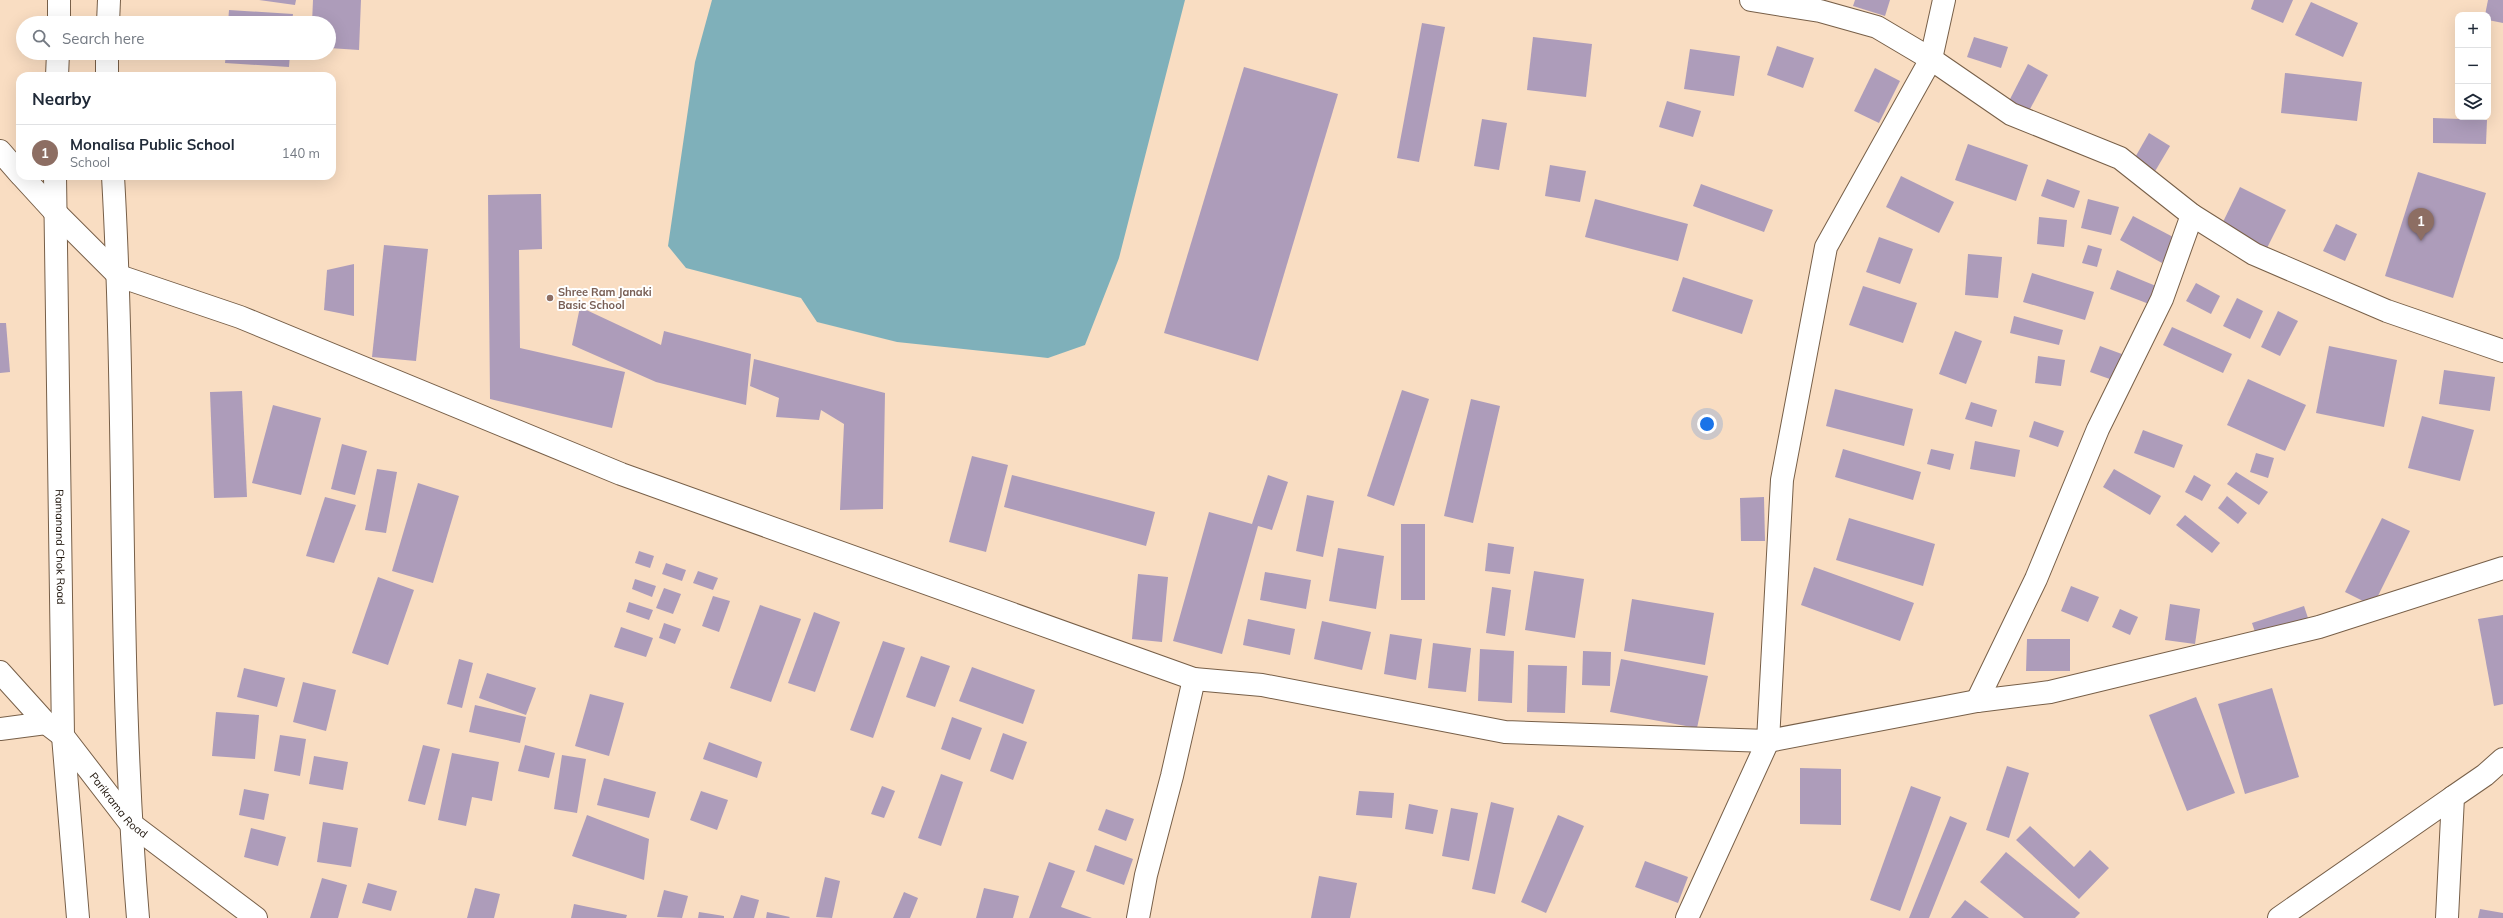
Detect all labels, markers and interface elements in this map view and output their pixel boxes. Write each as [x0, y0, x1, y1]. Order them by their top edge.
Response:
map controls [2455, 12, 2491, 120]
button: + [2455, 12, 2491, 48]
search box [16, 16, 336, 60]
icon: search [30, 27, 52, 49]
text: Search here [62, 29, 144, 48]
button: − [2455, 48, 2491, 84]
button: layers [2455, 84, 2491, 120]
text: Nearby [32, 88, 91, 109]
text: Monalisa Public School [70, 135, 235, 154]
text: 1 [41, 145, 49, 161]
text: 140 m [282, 145, 320, 161]
text: School [70, 154, 110, 170]
pin: 1 [2408, 208, 2434, 241]
place label: Shree Ram Janaki Basic School [558, 285, 652, 312]
marker: Shree Ram Janaki Basic School [545, 293, 555, 303]
your location [1697, 414, 1717, 434]
street label: Ramanand Chok Road [52, 489, 68, 605]
street label: Parikrama Road [87, 769, 150, 841]

